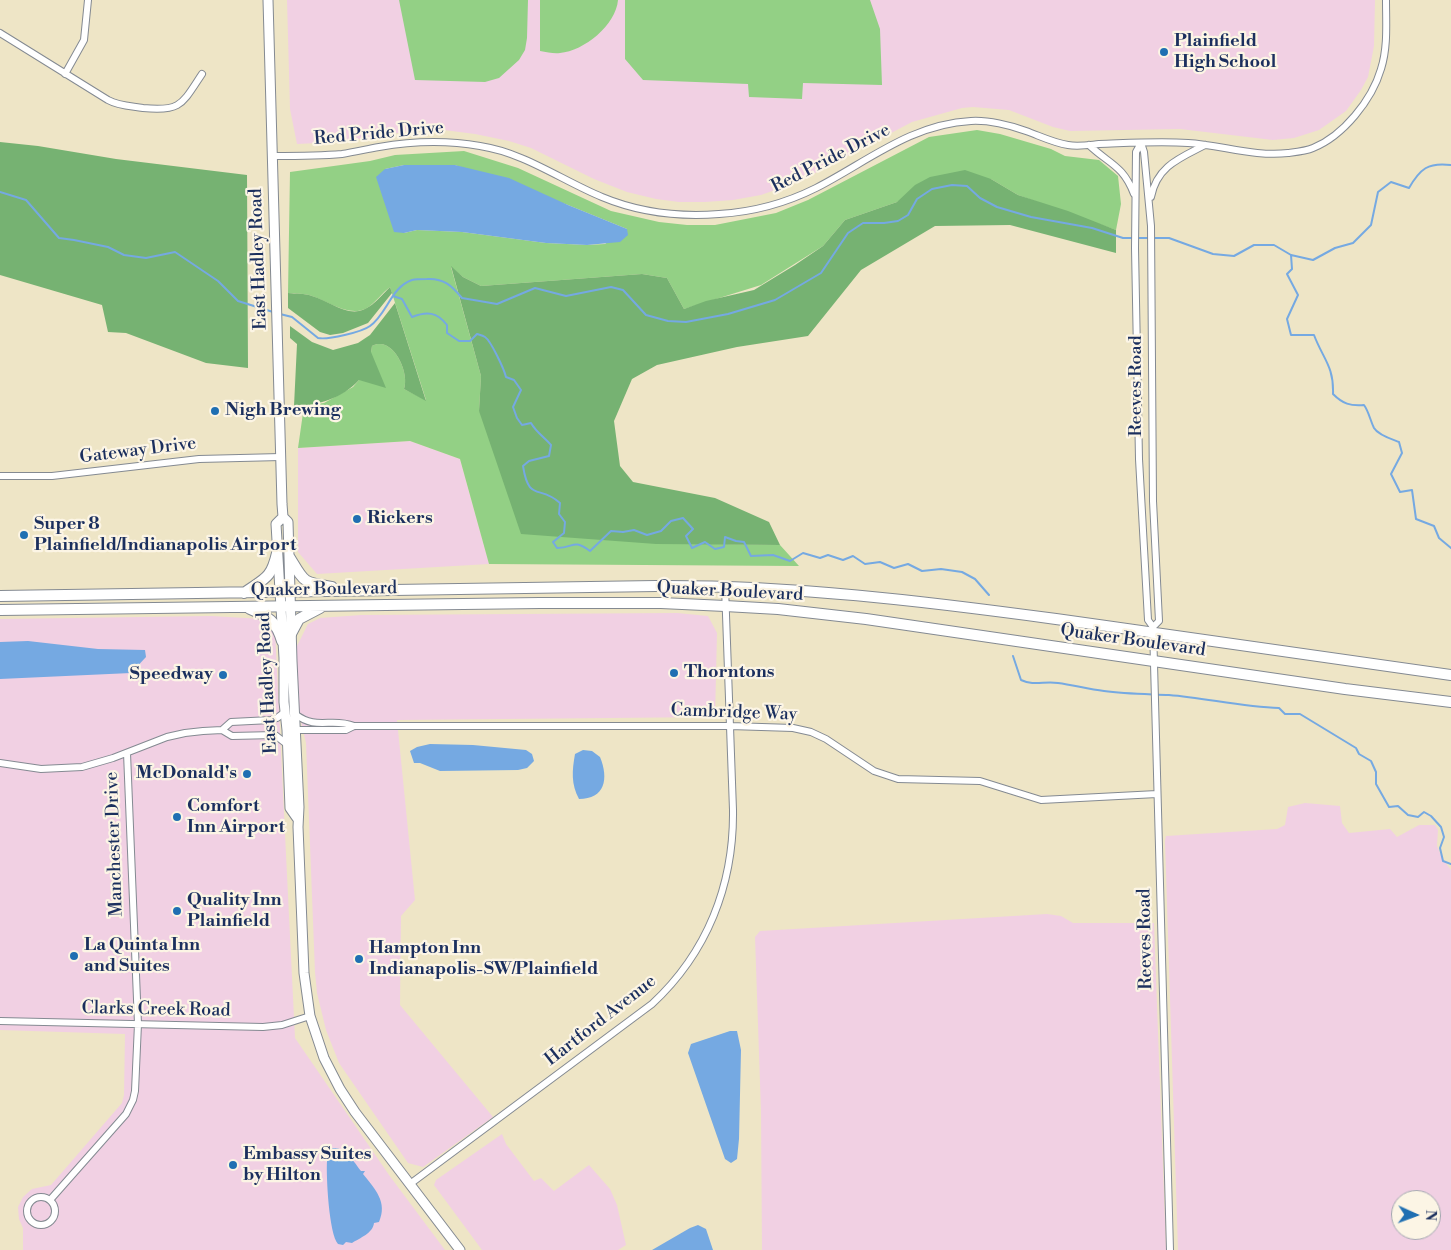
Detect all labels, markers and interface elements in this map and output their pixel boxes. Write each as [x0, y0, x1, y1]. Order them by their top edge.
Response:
place label: Plainfield High School [1174, 31, 1277, 74]
marker: Plainfield High School [1158, 46, 1170, 58]
street label: Red Pride Drive [313, 118, 445, 150]
street label: Red Pride Drive [768, 120, 894, 198]
street label: East Hadley Road [246, 188, 272, 330]
street label: Reeves Road [1126, 335, 1148, 437]
place label: Nigh Brewing [225, 400, 341, 422]
marker: Nigh Brewing [209, 405, 221, 417]
street label: Gateway Drive [78, 433, 198, 469]
place label: Rickers [367, 508, 433, 530]
marker: Rickers [351, 513, 363, 525]
place label: Super 8 Plainfield/Indianapolis Airport [34, 514, 296, 556]
marker: Super 8 Plainfield/Indianapolis Airport [18, 529, 30, 541]
street label: Quaker Boulevard [656, 577, 804, 607]
street label: Quaker Boulevard [251, 578, 397, 602]
street label: East Hadley Road [254, 612, 282, 754]
street label: Quaker Boulevard [1059, 620, 1207, 662]
place label: Thorntons [684, 662, 775, 684]
place label: Speedway [129, 664, 213, 686]
marker: Thorntons [668, 667, 680, 679]
marker: Speedway [217, 669, 229, 681]
street label: Cambridge Way [670, 700, 798, 726]
place label: McDonald's [136, 763, 237, 785]
marker: McDonald's [241, 768, 253, 780]
street label: Manchester Drive [102, 771, 128, 917]
place label: Comfort Inn Airport [187, 796, 285, 839]
marker: Comfort Inn Airport [171, 811, 183, 823]
street label: Reeves Road [1134, 888, 1158, 990]
place label: Quality Inn Plainfield [187, 890, 282, 932]
marker: Quality Inn Plainfield [171, 905, 183, 917]
place label: La Quinta Inn and Suites [84, 935, 200, 978]
place label: Hampton Inn Indianapolis-SW/Plainfield [369, 938, 598, 981]
marker: La Quinta Inn and Suites [68, 950, 80, 962]
marker: Hampton Inn Indianapolis-SW/Plainfield [353, 953, 365, 965]
street label: Hartford Avenue [541, 971, 661, 1071]
street label: Clarks Creek Road [81, 998, 231, 1022]
place label: Embassy Suites by Hilton [243, 1144, 372, 1186]
marker: Embassy Suites by Hilton [227, 1159, 239, 1171]
north arrow [1391, 1190, 1441, 1240]
text: N [1421, 1210, 1439, 1221]

